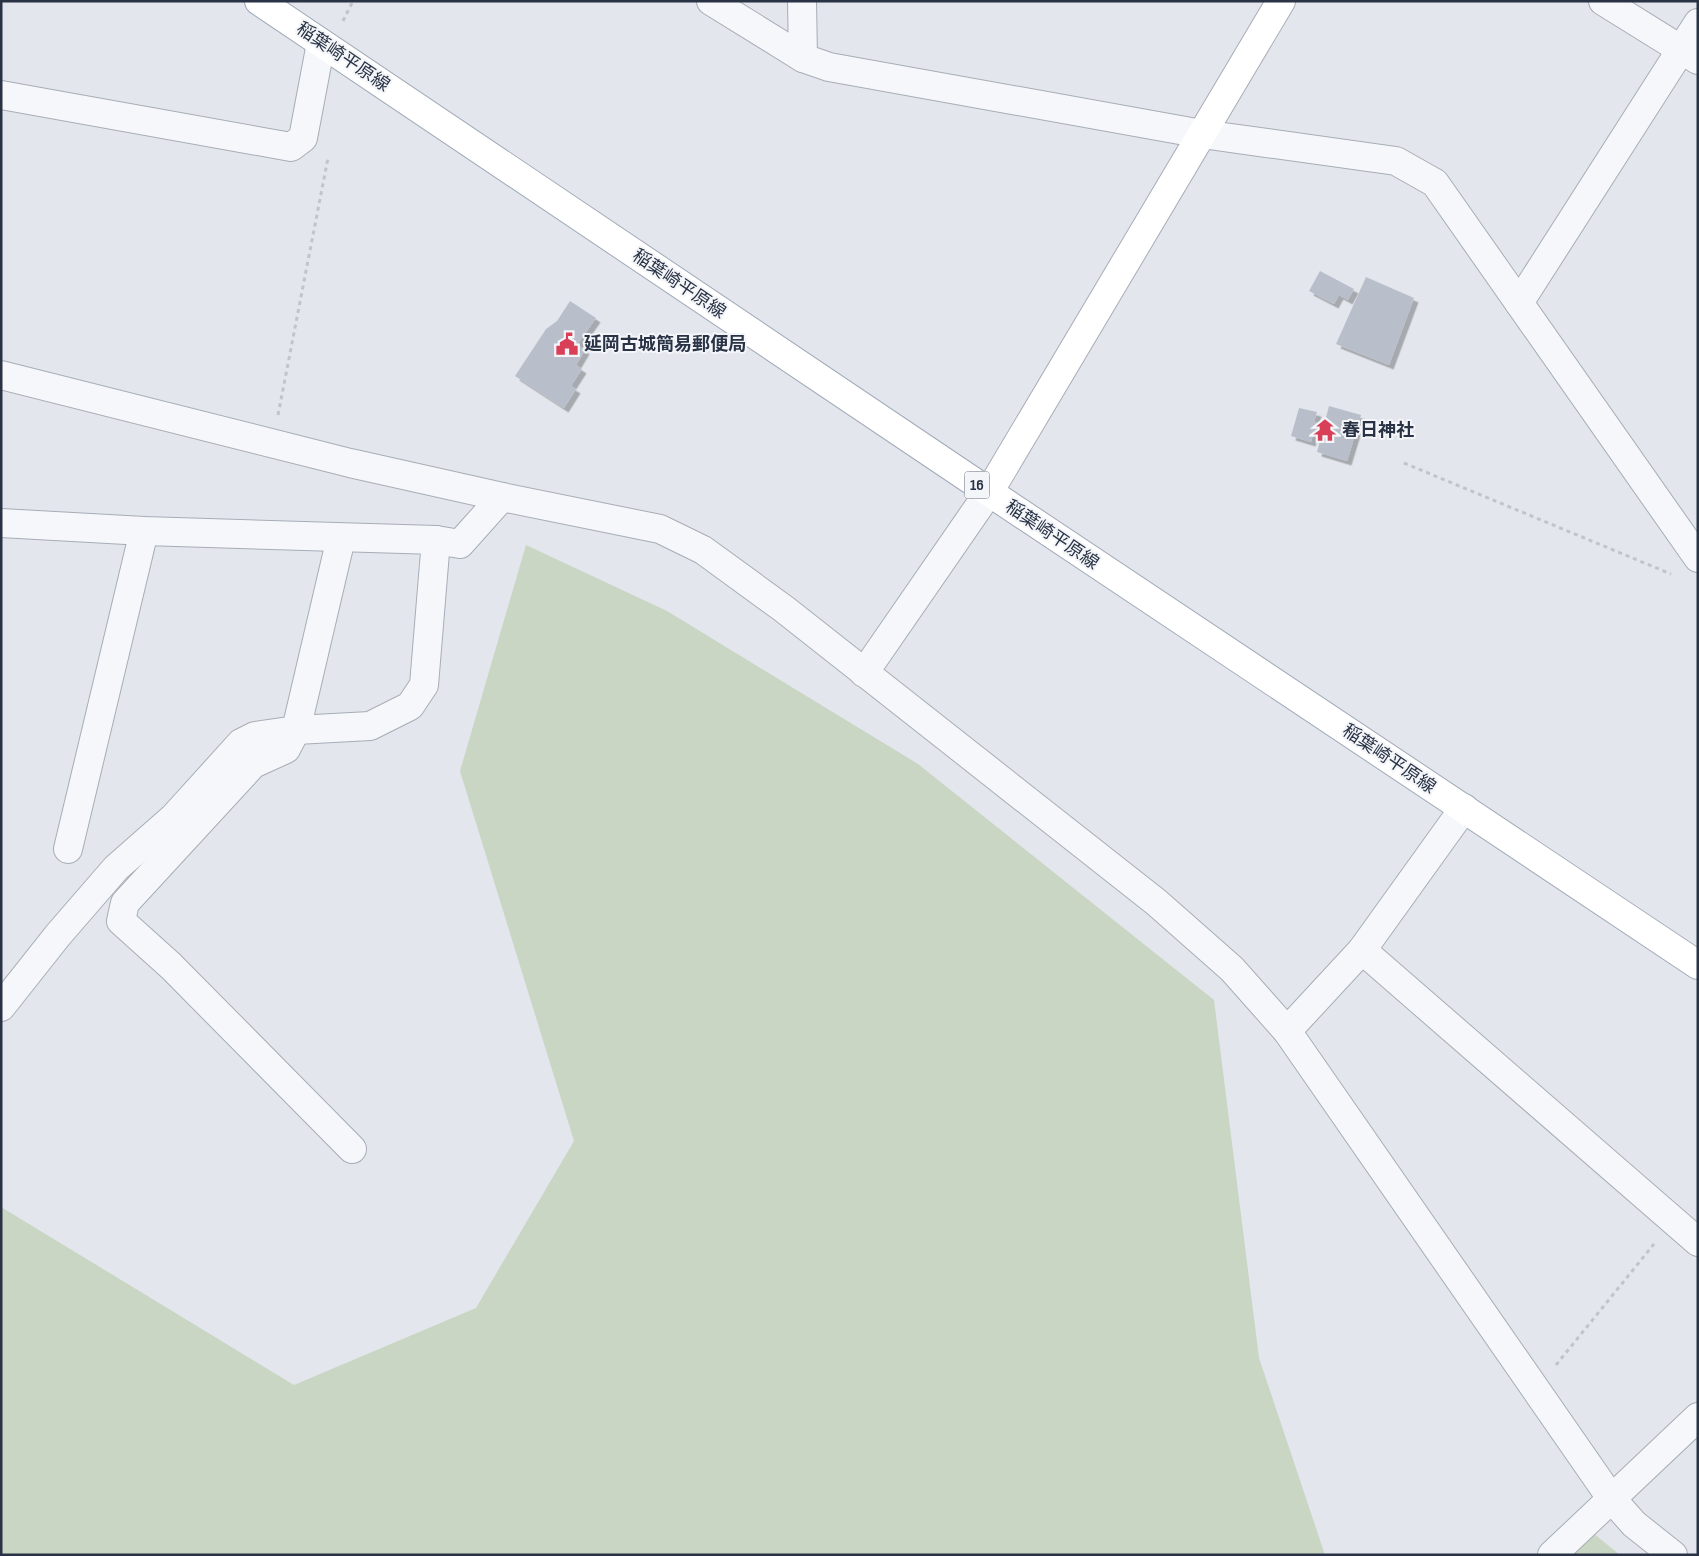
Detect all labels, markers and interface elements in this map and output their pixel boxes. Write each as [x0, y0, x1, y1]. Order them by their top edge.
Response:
street label: 稲葉崎平原線 [292, 18, 394, 96]
street label: 稲葉崎平原線 [628, 245, 730, 323]
public building icon: 延岡古城簡易郵便局 [554, 331, 580, 357]
place label: 延岡古城簡易郵便局 [584, 334, 746, 355]
temple icon: 春日神社 [1312, 417, 1338, 443]
place label: 春日神社 [1342, 420, 1414, 441]
road number: 16 [964, 472, 990, 498]
street label: 稲葉崎平原線 [1001, 496, 1103, 574]
street label: 稲葉崎平原線 [1338, 720, 1440, 798]

